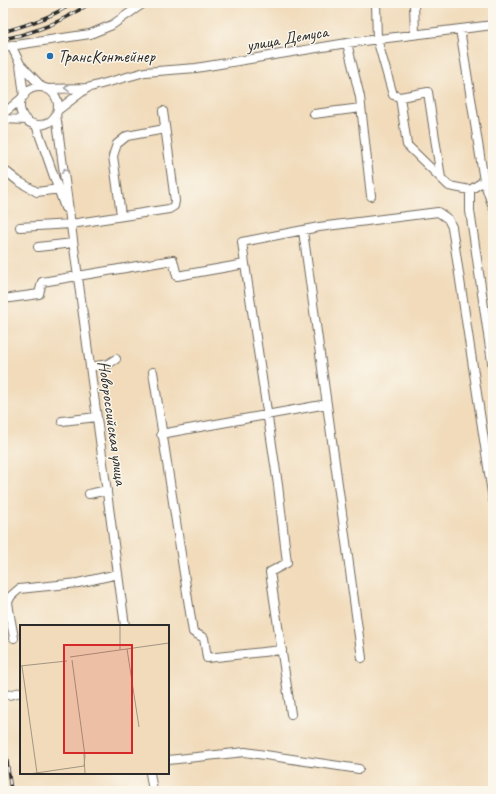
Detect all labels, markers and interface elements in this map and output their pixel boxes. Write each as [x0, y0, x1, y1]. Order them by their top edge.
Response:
street label: улица Демуса [244, 21, 331, 56]
place label: ТрансКонтейнер [58, 46, 156, 67]
marker: ТрансКонтейнер [45, 51, 55, 61]
one-way arrow [64, 84, 70, 92]
one-way arrow [61, 168, 70, 174]
street label: Новороссийская улица [93, 360, 132, 488]
inset map [20, 625, 169, 774]

